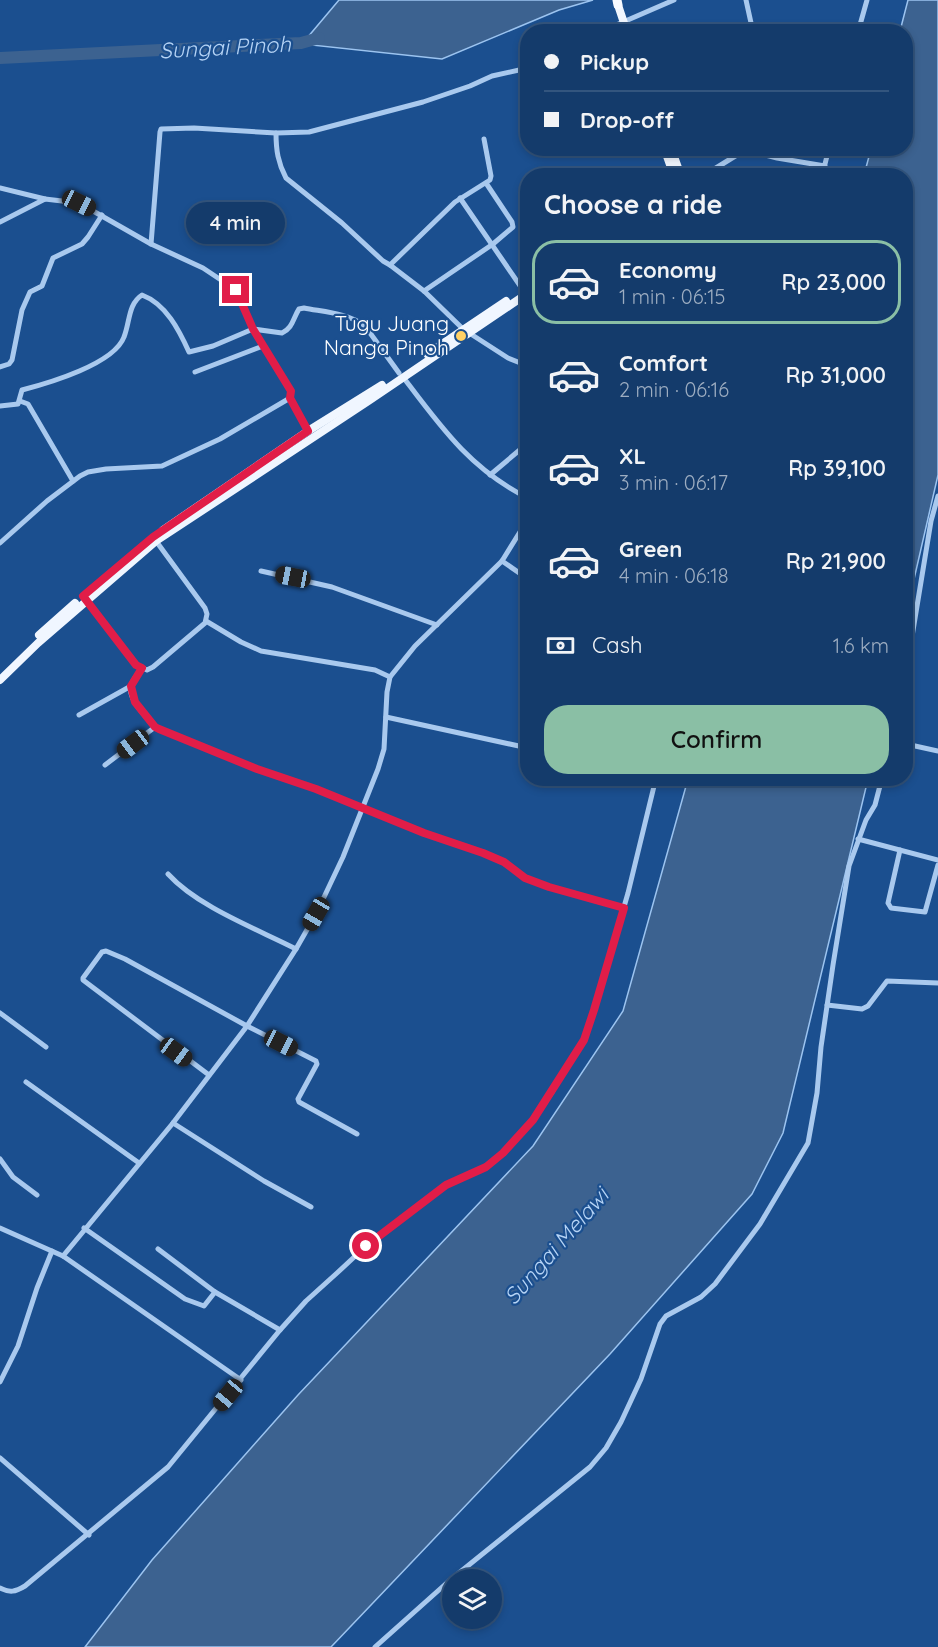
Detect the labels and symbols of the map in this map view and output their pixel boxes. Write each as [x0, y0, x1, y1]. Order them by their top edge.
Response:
water label: Sungai Pinoh [159, 30, 292, 64]
car [59, 187, 99, 219]
callout: 4 min [186, 203, 286, 245]
route end [222, 276, 249, 303]
place label: Tugu Juang Nanga Pinoh [324, 310, 449, 360]
marker: Tugu Juang Nanga Pinoh [454, 329, 468, 343]
car [274, 565, 312, 589]
car [113, 726, 153, 762]
car [299, 894, 333, 934]
car [261, 1027, 301, 1059]
car [156, 1034, 196, 1070]
water label: Sungai Melawi [498, 1180, 616, 1310]
route start [352, 1232, 379, 1259]
car [210, 1375, 246, 1415]

